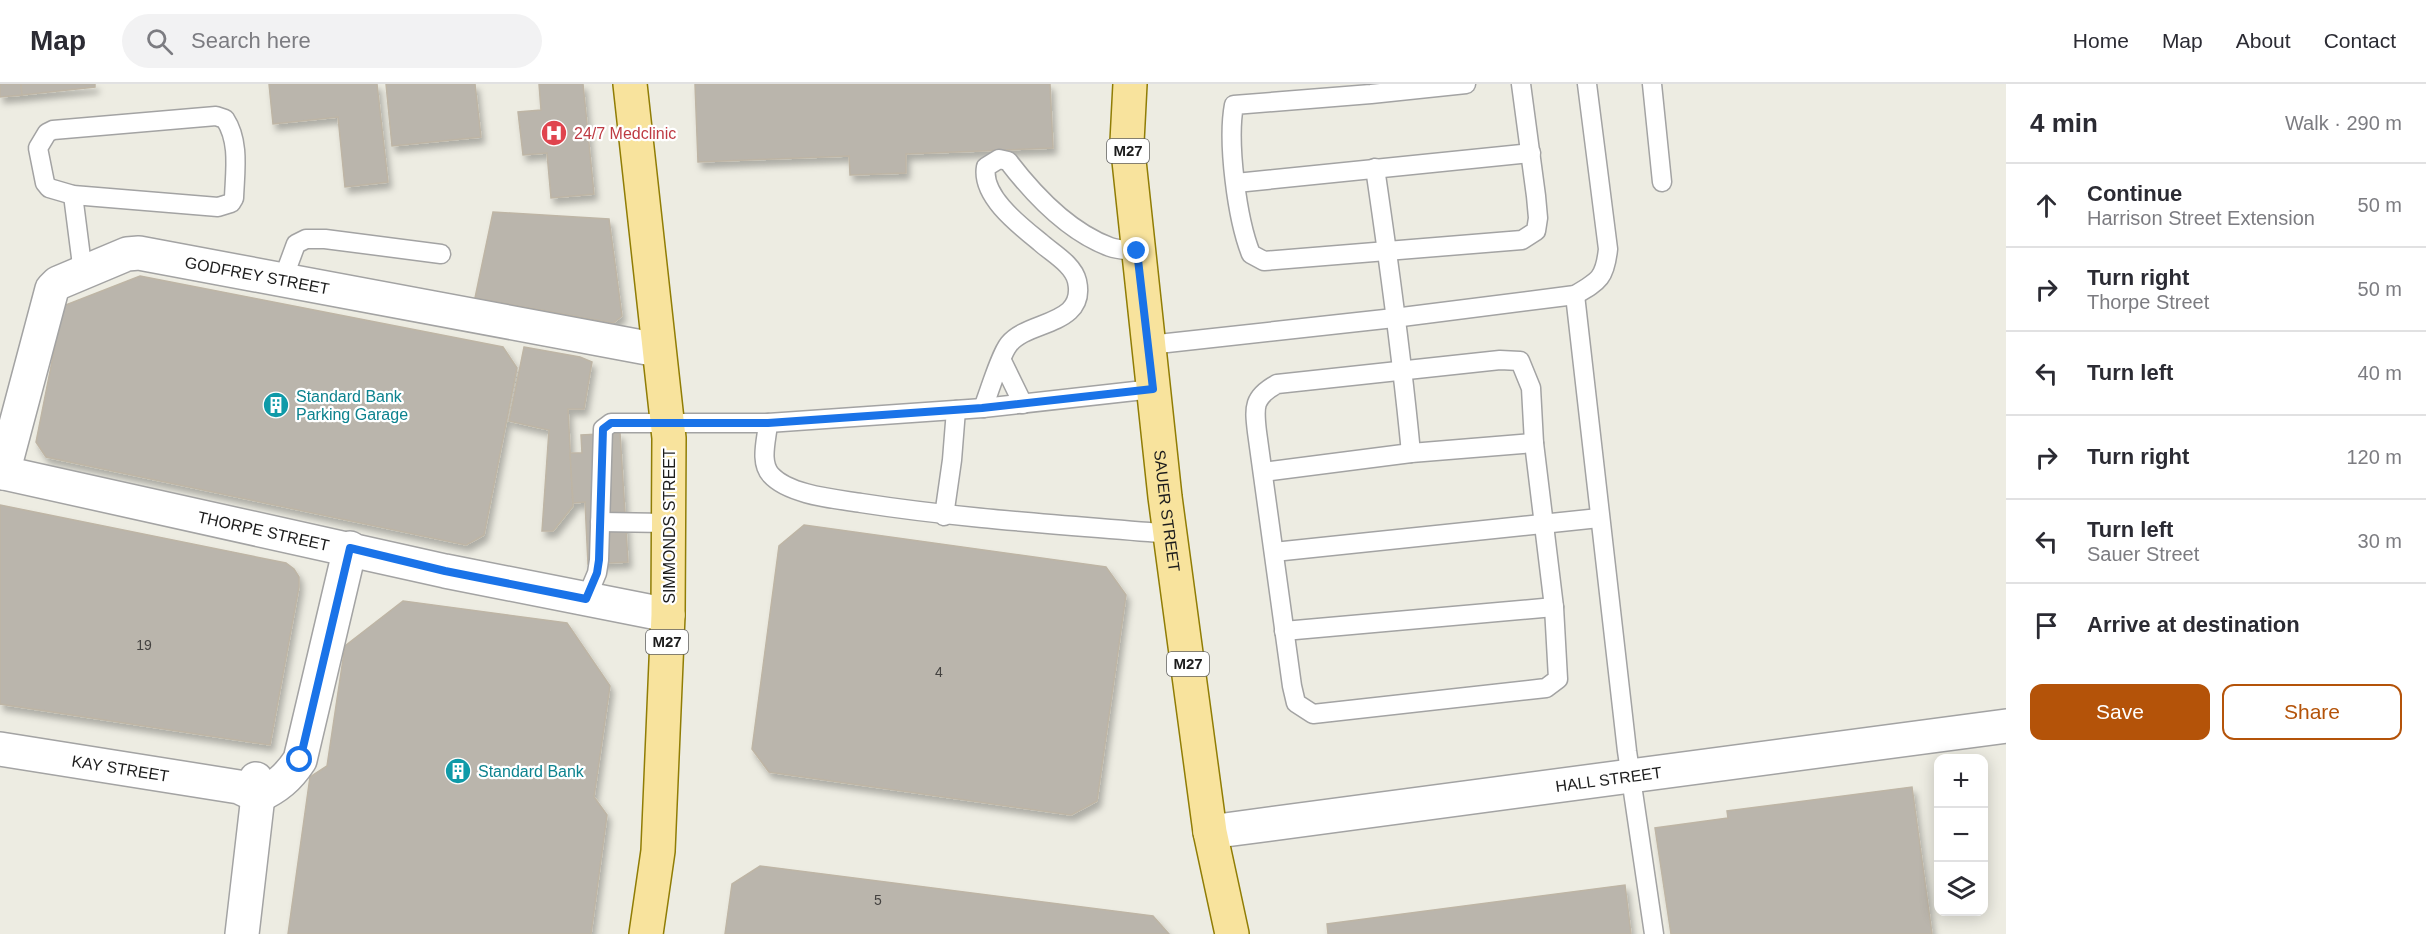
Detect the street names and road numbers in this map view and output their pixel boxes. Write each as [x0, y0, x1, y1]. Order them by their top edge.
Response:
road number: M27 [1107, 139, 1149, 163]
street label: GODFREY STREET [184, 254, 331, 297]
street label: SIMMONDS STREET [661, 448, 678, 604]
street label: SAUER STREET [1151, 449, 1183, 573]
street label: THORPE STREET [196, 508, 331, 554]
road number: M27 [646, 630, 688, 654]
road number: M27 [1167, 652, 1209, 676]
street label: KAY STREET [71, 753, 170, 785]
street label: HALL STREET [1554, 764, 1663, 795]

